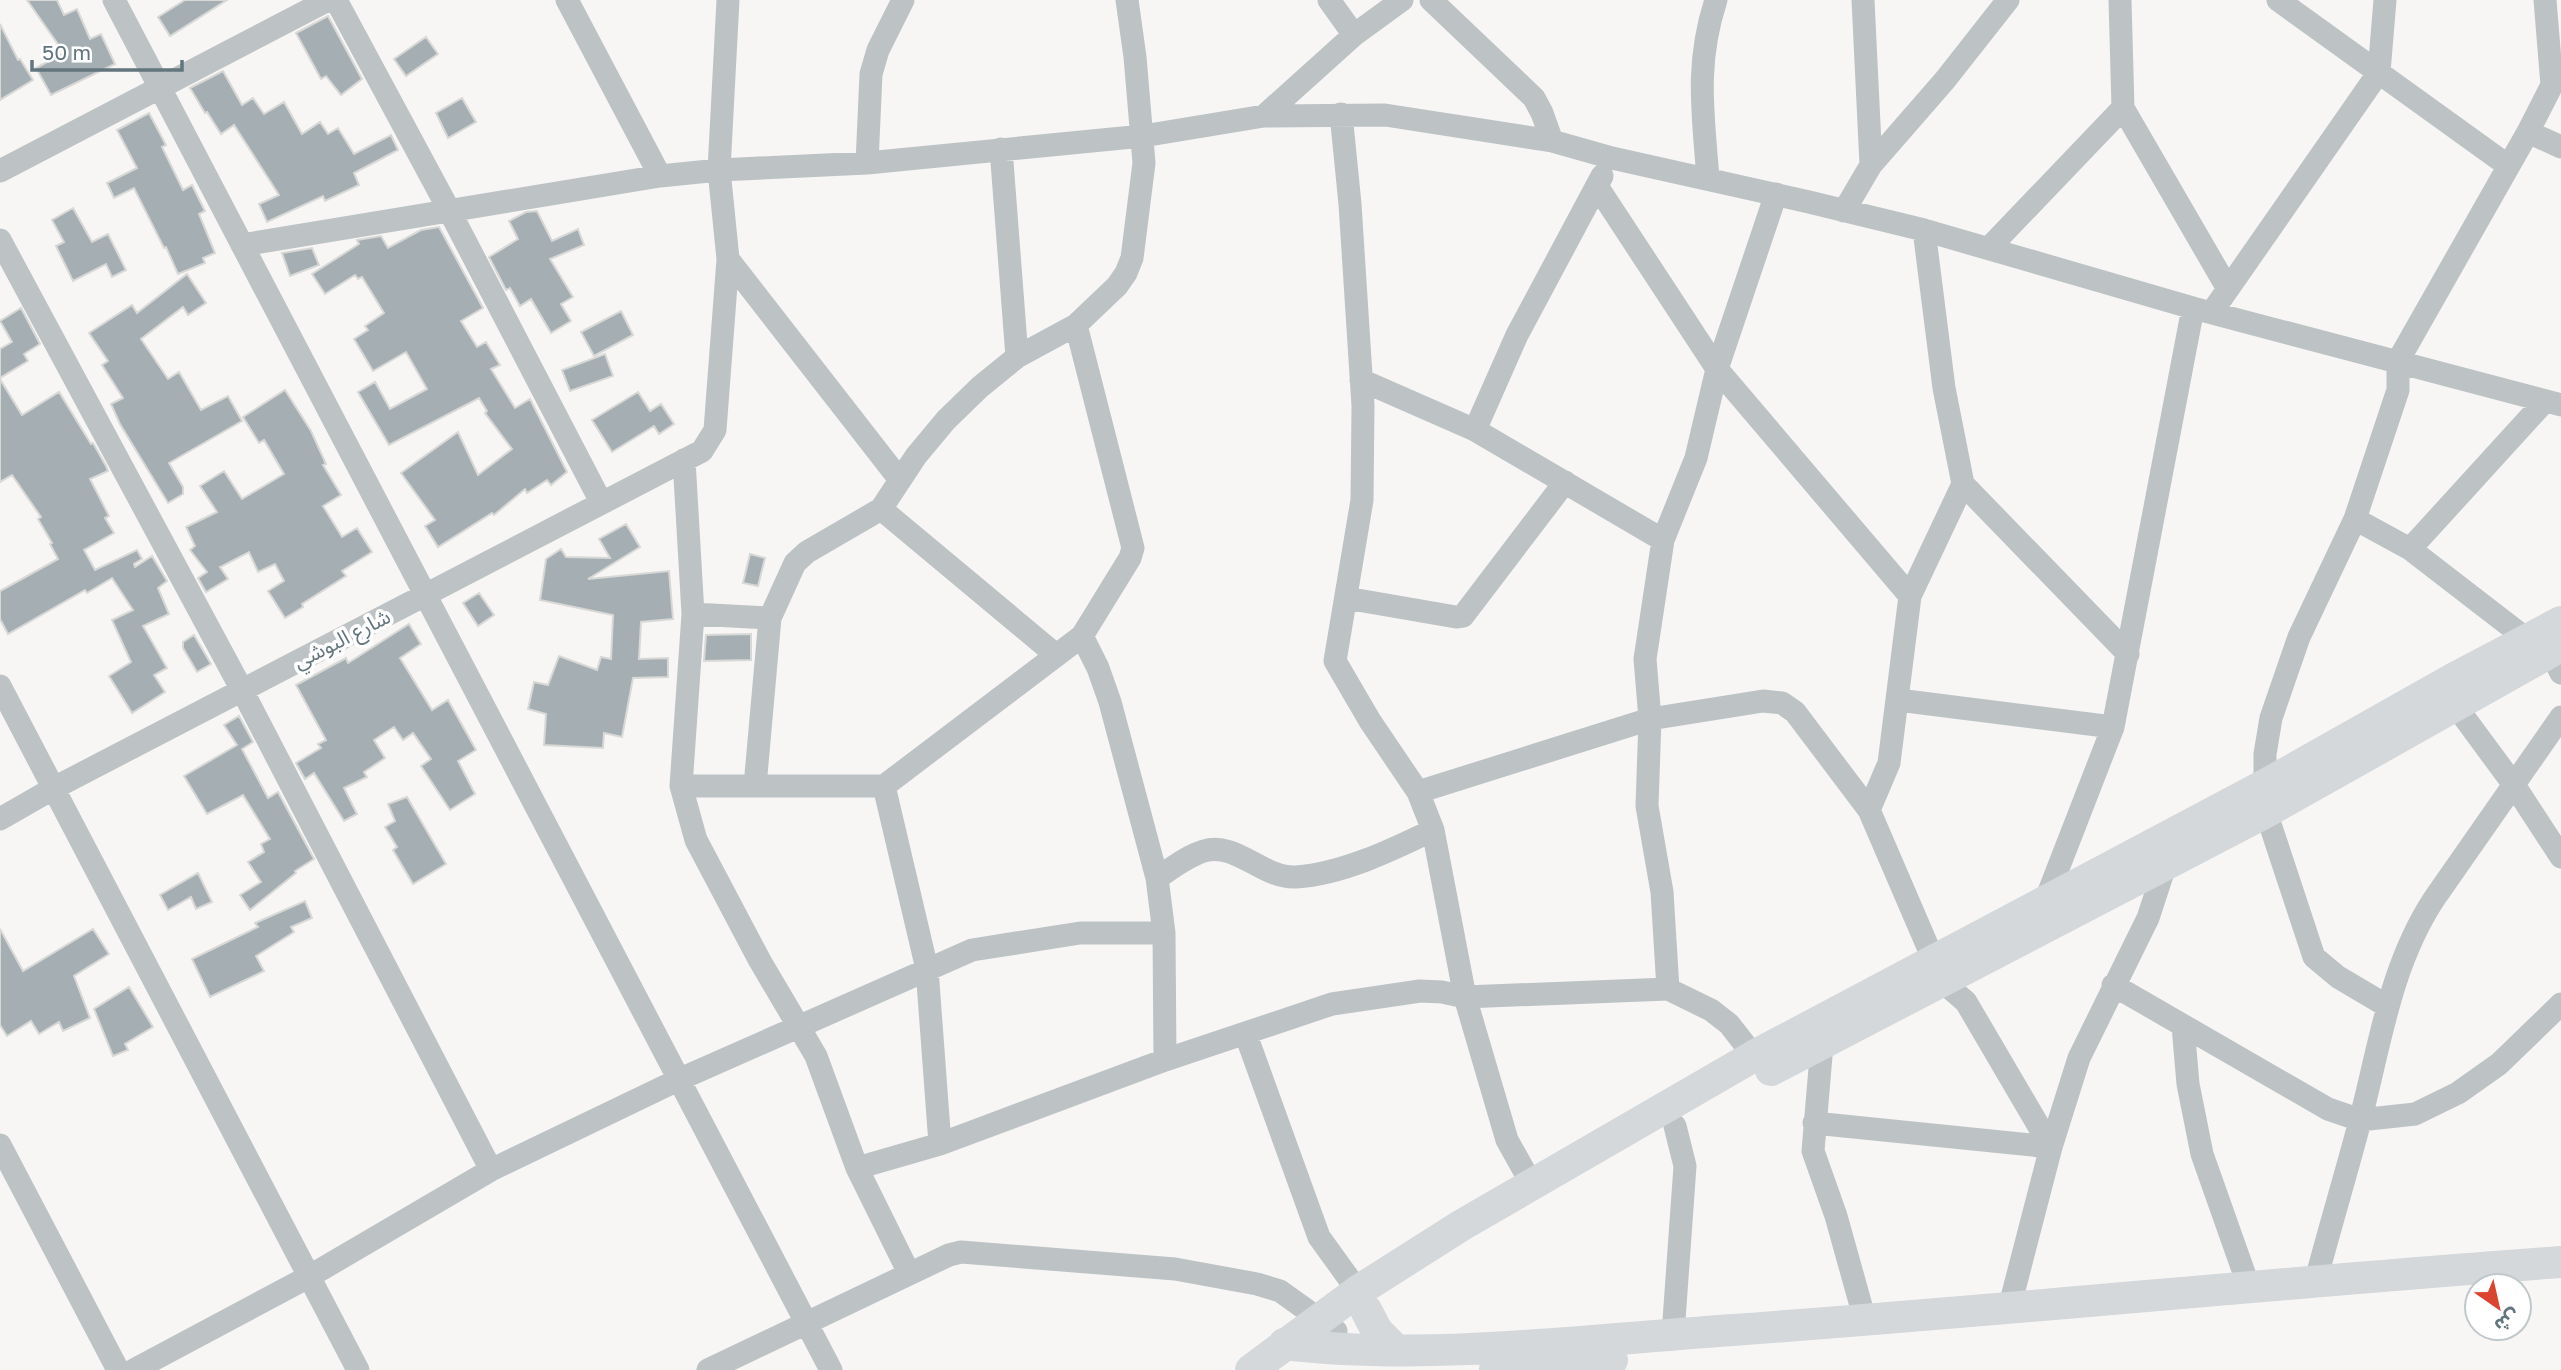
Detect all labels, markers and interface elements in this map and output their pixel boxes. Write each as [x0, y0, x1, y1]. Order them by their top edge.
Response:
scale bar [32, 28, 182, 72]
text: 50 m [42, 39, 91, 65]
street label: شارع البوشي [289, 603, 396, 677]
north arrow [2463, 1272, 2533, 1342]
text: ش [2491, 1305, 2525, 1338]

